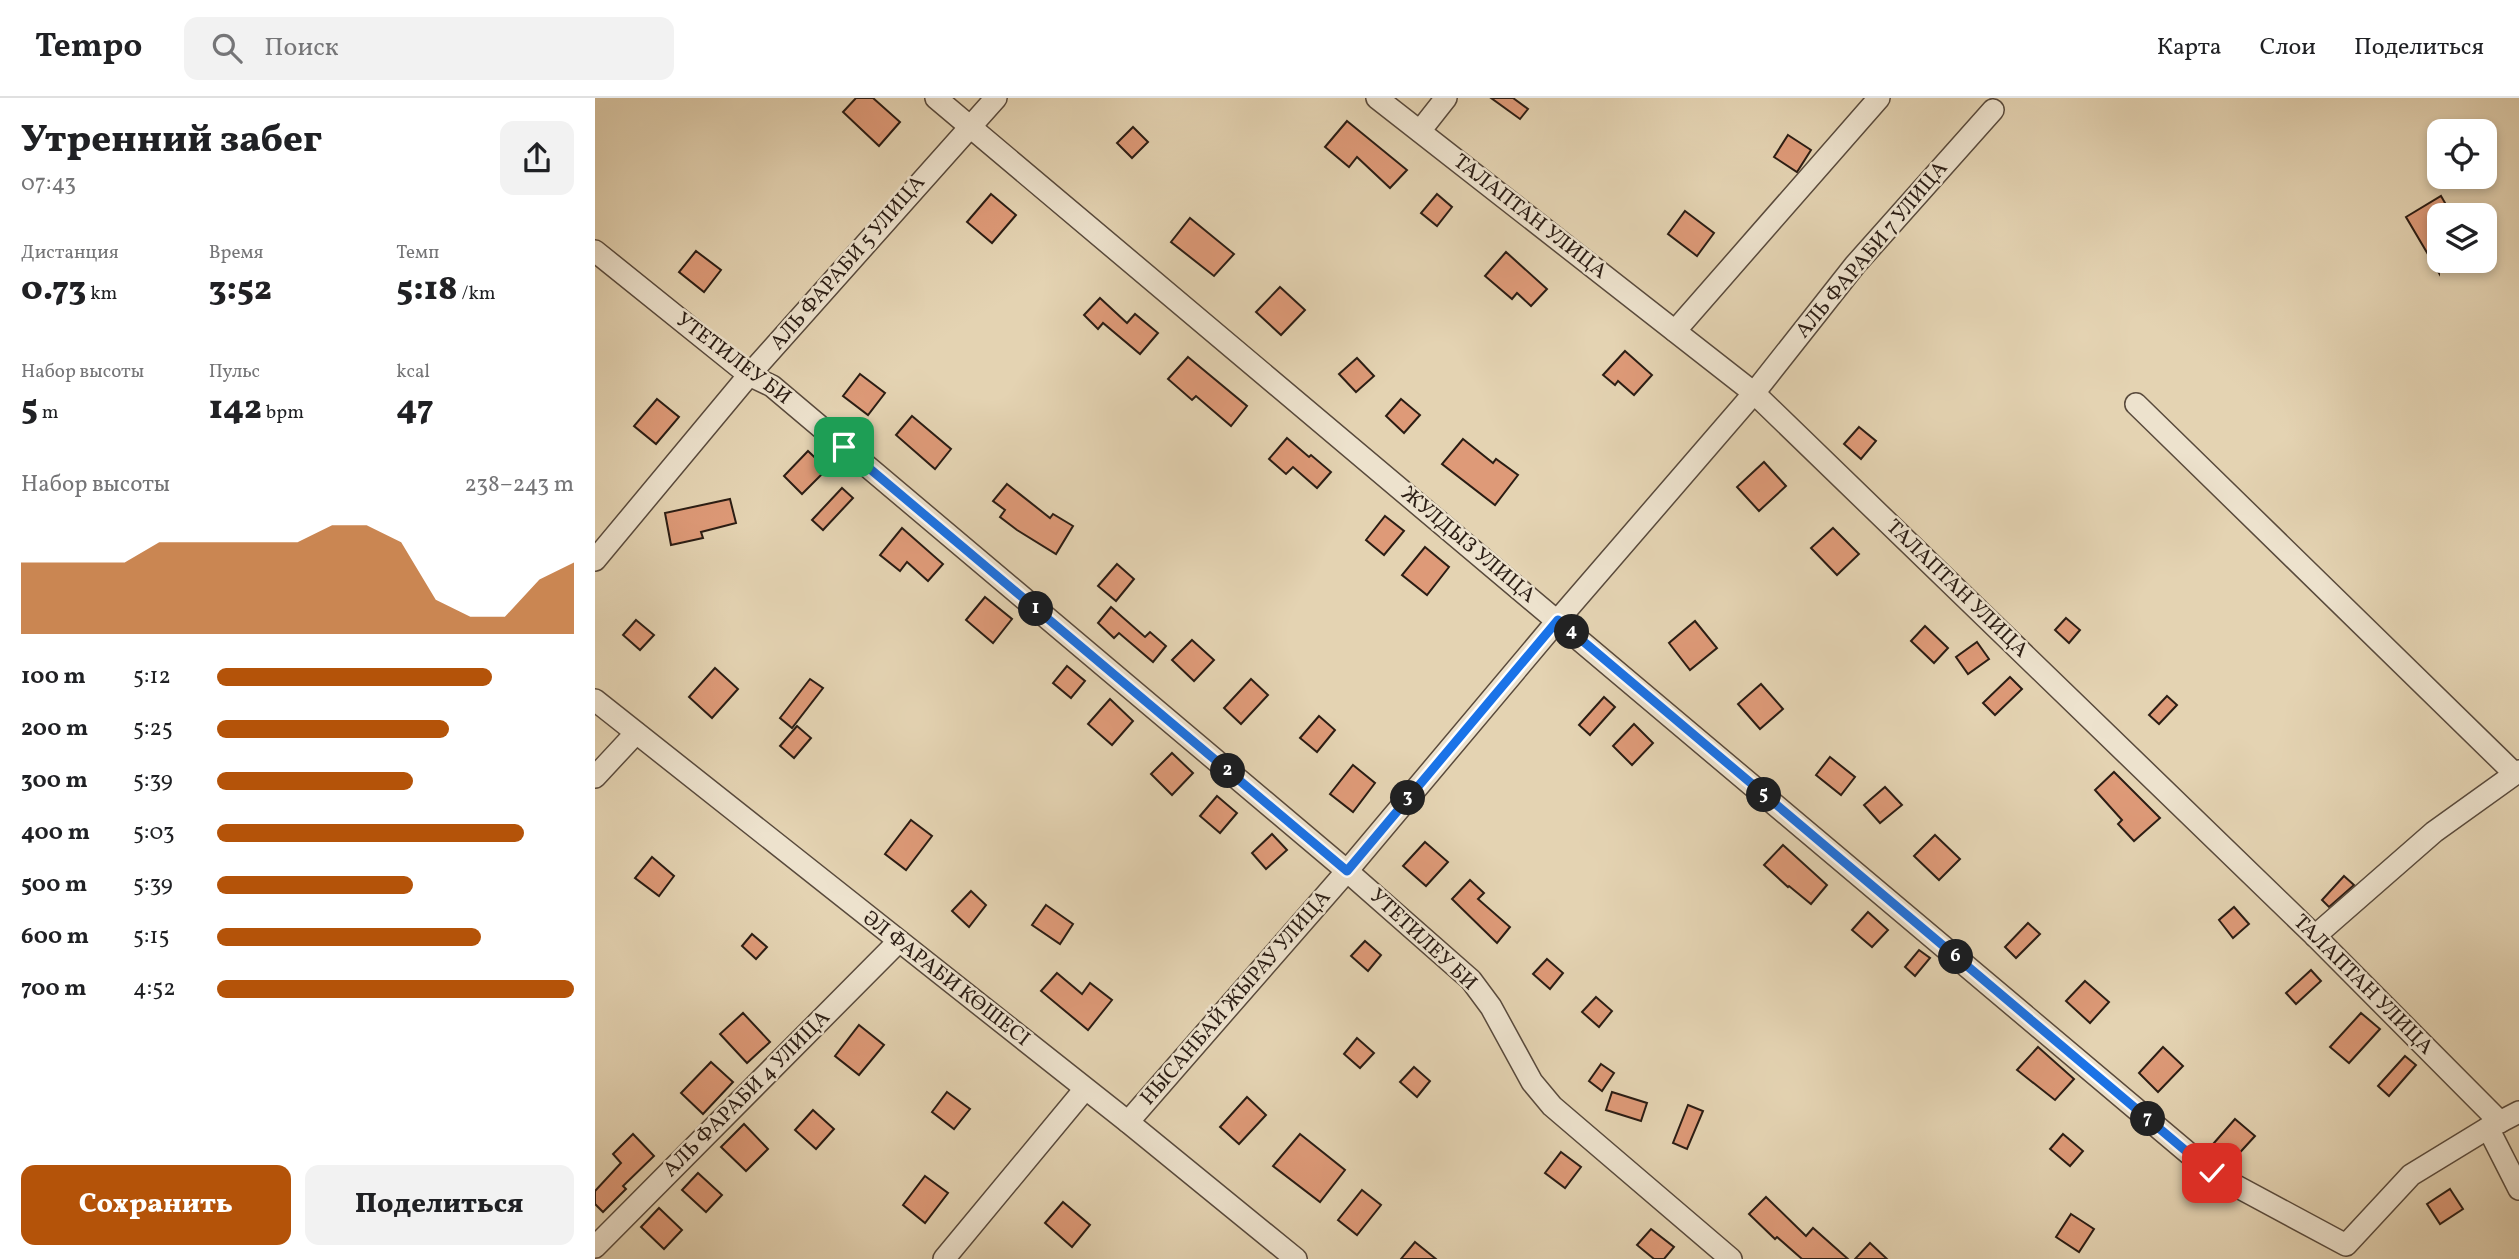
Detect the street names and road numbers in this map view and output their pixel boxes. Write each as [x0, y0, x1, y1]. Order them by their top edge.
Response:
street label: ТАЛАПТАН УЛИЦА [1447, 148, 1613, 286]
street label: АЛЬ ФАРАБИ 7 УЛИЦА [1789, 155, 1955, 345]
street label: АЛЬ ФАРАБИ 5 УЛИЦА [764, 169, 932, 357]
street label: УТЕТИЛЕУ БИ [669, 306, 797, 412]
street label: ЖУЛДЫЗ УЛИЦА [1394, 480, 1542, 610]
street label: ТАЛАПТАН УЛИЦА [1879, 513, 2035, 665]
street label: УТЕТИЛЕУ БИ [1363, 882, 1483, 998]
street label: НЫСАНБАЙ ЖЫРАУ УЛИЦА [1134, 884, 1338, 1112]
street label: ӘЛ ФАРАБИ КӨШЕСІ [856, 904, 1036, 1054]
street label: ТАЛАПТАН УЛИЦА [2286, 908, 2440, 1062]
street label: АЛЬ ФАРАБИ 4 УЛИЦА [657, 1004, 837, 1184]

